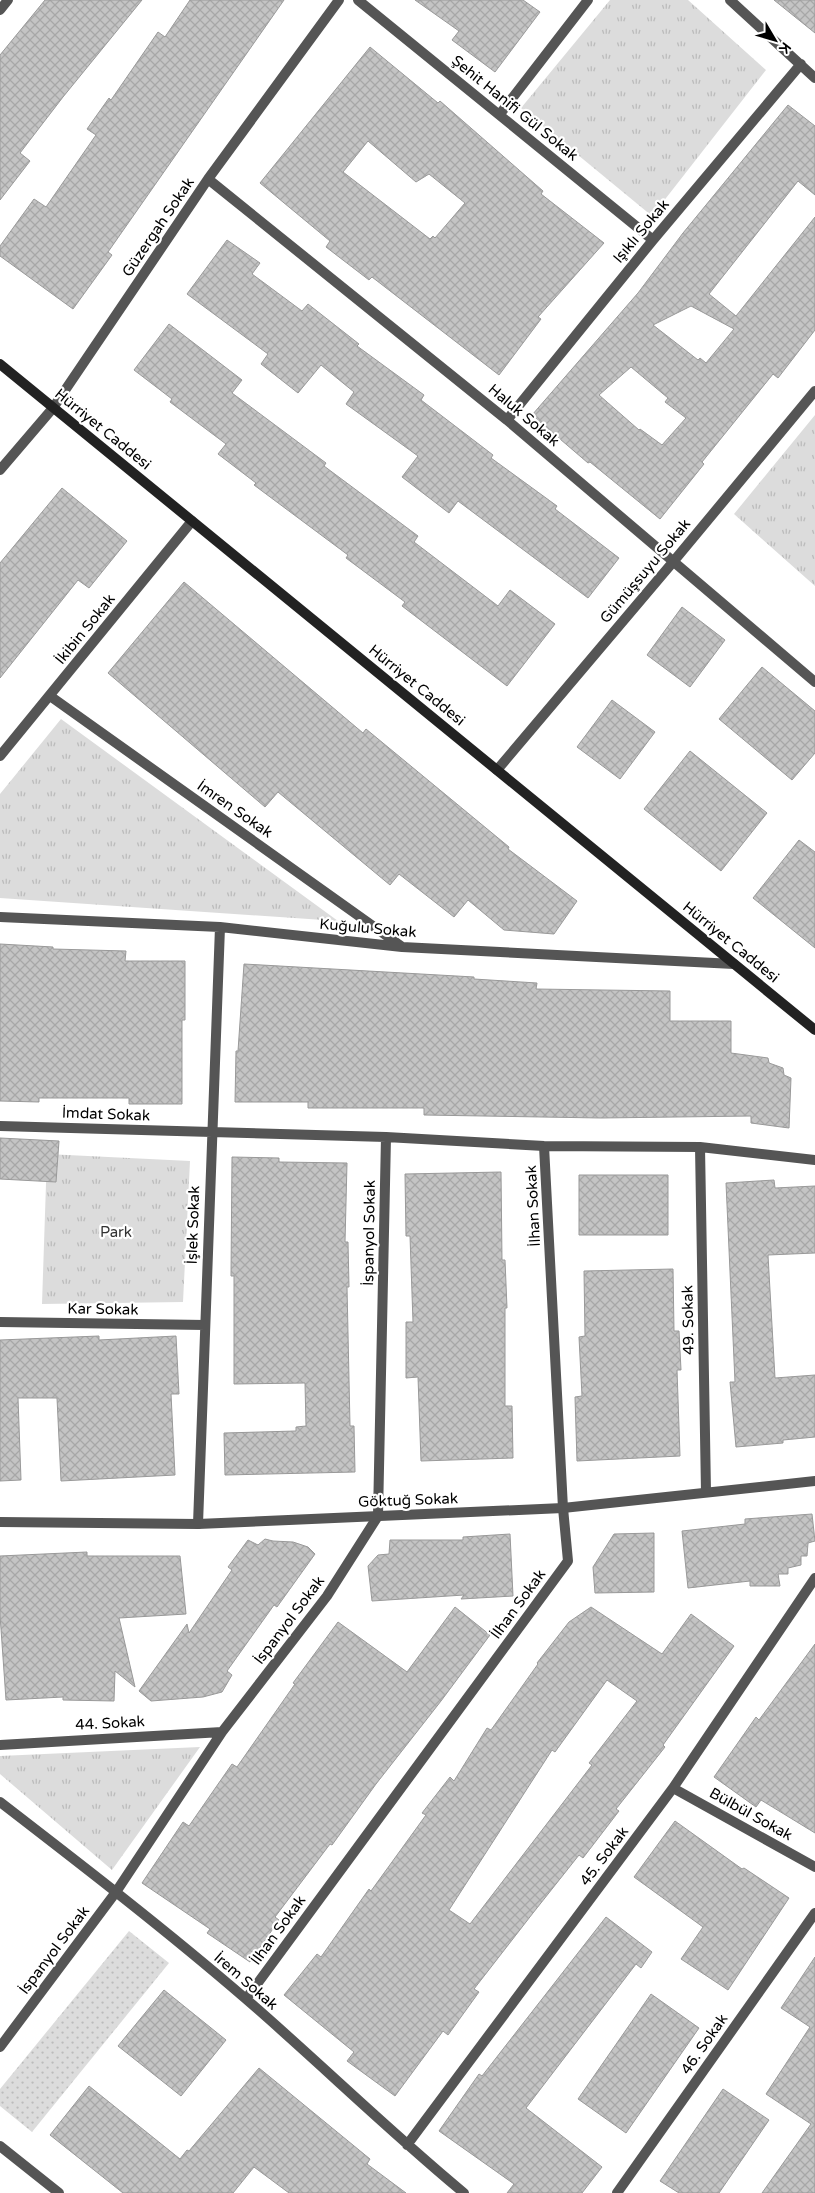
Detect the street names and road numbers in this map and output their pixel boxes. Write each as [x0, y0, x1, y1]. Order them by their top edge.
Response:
street label: Şehit Hanifi Gül Sokak [448, 51, 582, 165]
street label: Güzergah Sokak [118, 174, 198, 280]
street label: Işıklı Sokak [609, 195, 673, 267]
street label: Haluk Sokak [485, 380, 563, 450]
street label: Hürriyet Caddesi [51, 385, 155, 473]
street label: Gümüşsuyu Sokak [596, 515, 694, 627]
street label: İkibin Sokak [51, 590, 119, 668]
street label: Hürriyet Caddesi [365, 641, 469, 729]
street label: İmren Sokak [194, 776, 276, 842]
street label: Hürriyet Caddesi [679, 898, 783, 986]
street label: Kuğulu Sokak [319, 915, 417, 941]
street label: İmdat Sokak [62, 1103, 150, 1125]
street label: İlhan Sokak [522, 1165, 544, 1247]
street label: İspanyol Sokak [359, 1180, 379, 1286]
street label: İşlek Sokak [183, 1185, 203, 1265]
street label: 49. Sokak [678, 1285, 698, 1355]
street label: Kar Sokak [67, 1299, 139, 1319]
street label: Göktuğ Sokak [358, 1489, 458, 1511]
street label: İlhan Sokak [487, 1566, 549, 1642]
street label: İspanyol Sokak [250, 1572, 328, 1668]
street label: 44. Sokak [75, 1712, 145, 1734]
street label: Bülbül Sokak [706, 1784, 796, 1844]
street label: 45. Sokak [576, 1823, 632, 1889]
street label: İlhan Sokak [247, 1892, 309, 1968]
street label: İspanyol Sokak [15, 1902, 93, 1998]
street label: İrem Sokak [210, 1948, 282, 2014]
street label: 46. Sokak [677, 2010, 731, 2078]

